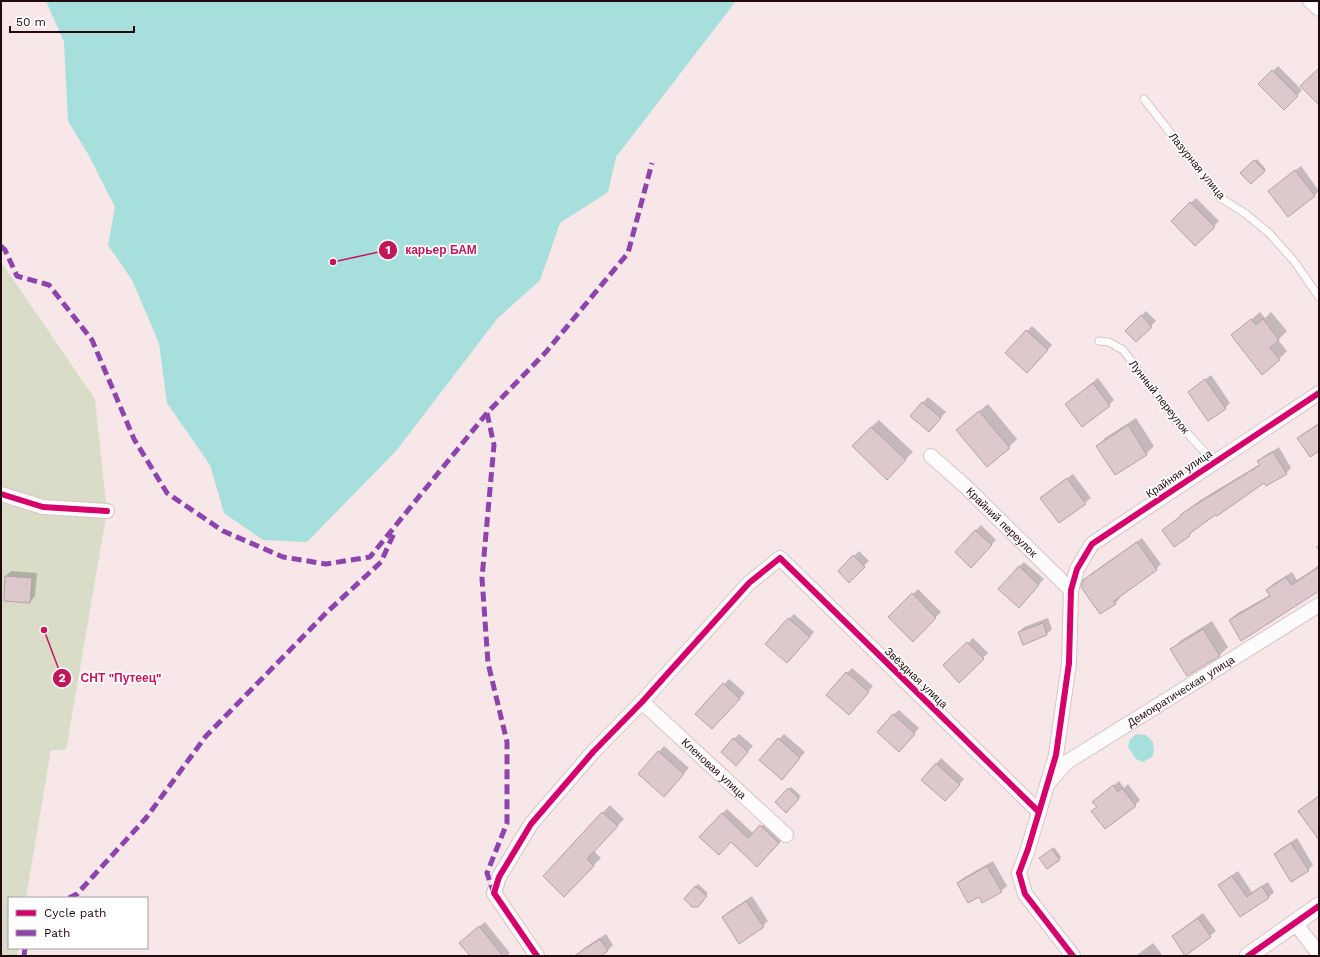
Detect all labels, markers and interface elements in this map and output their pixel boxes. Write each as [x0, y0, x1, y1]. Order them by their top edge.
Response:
scale bar [10, 8, 134, 34]
text: 50 m [16, 15, 46, 29]
street label: Лазурная улица [1166, 130, 1228, 203]
callout: карьер БАМ [378, 238, 485, 262]
text: 1 [385, 243, 391, 257]
text: карьер БАМ [405, 243, 477, 257]
street label: Лунный переулок [1126, 358, 1192, 436]
street label: Крайняя улица [1144, 447, 1215, 501]
street label: Крайний переулок [964, 485, 1040, 560]
street label: Звёздная улица [882, 645, 951, 712]
street label: Демократическая улица [1125, 652, 1238, 729]
callout: СНТ "Путеец" [52, 666, 169, 690]
text: 2 [58, 671, 66, 685]
text: СНТ "Путеец" [81, 671, 161, 685]
street label: Кленовая улица [679, 736, 750, 802]
legend [8, 897, 148, 949]
text: Cycle path [44, 906, 106, 920]
text: Path [44, 926, 70, 940]

